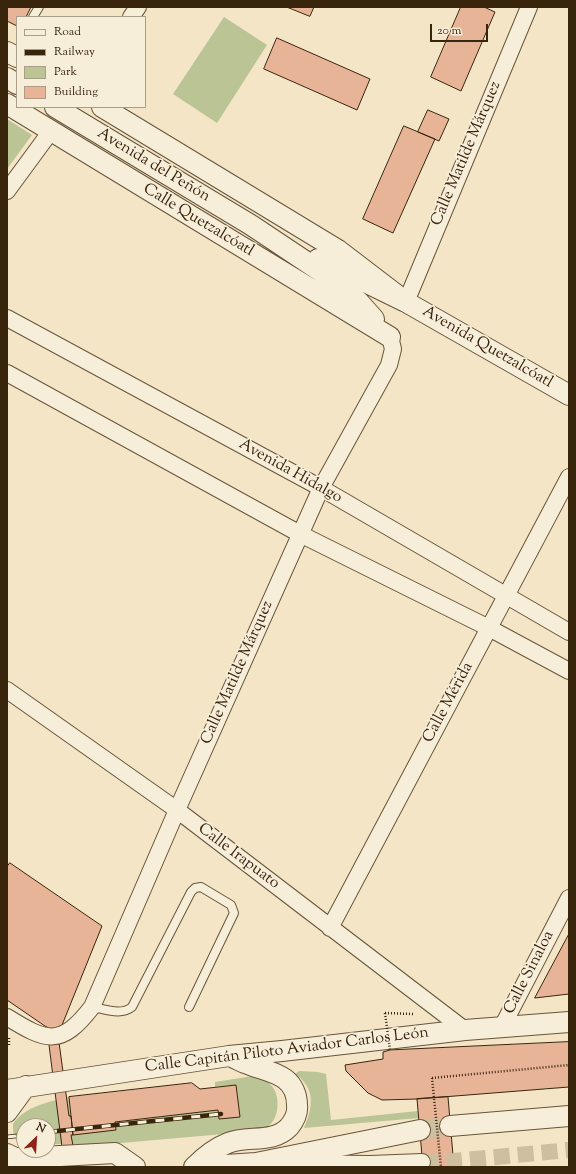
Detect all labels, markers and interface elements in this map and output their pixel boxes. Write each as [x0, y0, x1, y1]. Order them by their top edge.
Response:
legend [16, 16, 146, 108]
scale bar [432, 16, 490, 42]
text: 20 m [437, 22, 461, 40]
text: Road [54, 23, 81, 41]
text: Railway [54, 43, 95, 61]
text: Park [54, 63, 77, 81]
street label: Calle Matilde Márquez [428, 79, 506, 229]
text: Building [54, 83, 98, 101]
street label: Avenida del Peñón [93, 125, 213, 207]
street label: Calle Quetzalcóatl [139, 180, 257, 262]
street label: Avenida Quetzalcóatl [418, 303, 556, 393]
street label: Avenida Hidalgo [235, 436, 345, 508]
street label: Calle Matilde Márquez [198, 598, 278, 748]
street label: Calle Mérida [420, 659, 478, 747]
street label: Calle Irapuato [193, 820, 283, 894]
street label: Calle Sinaloa [501, 928, 559, 1018]
street label: Calle Capitán Piloto Aviador Carlos León [144, 1024, 430, 1078]
north arrow [16, 1118, 56, 1158]
text: N [33, 1119, 48, 1137]

